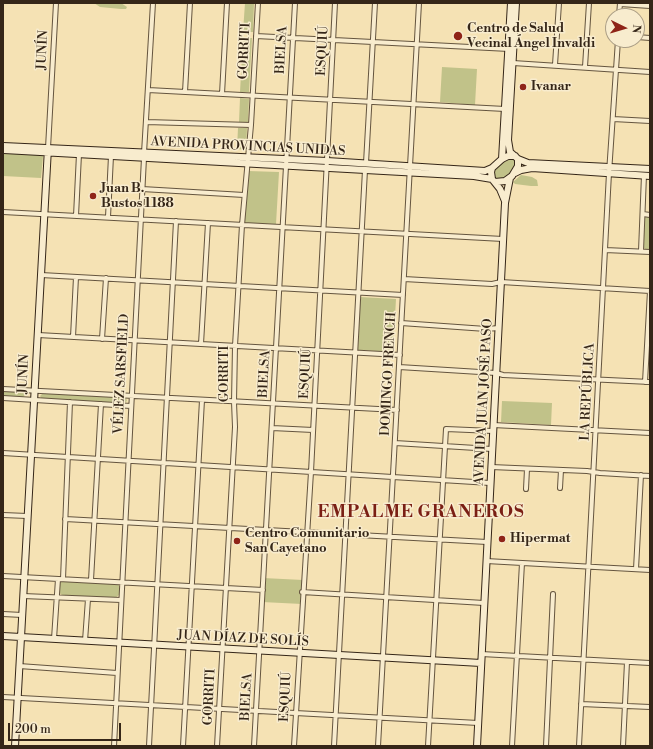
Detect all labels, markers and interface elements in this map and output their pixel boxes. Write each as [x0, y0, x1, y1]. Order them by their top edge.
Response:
north arrow [605, 8, 645, 48]
place label: Centro de Salud Vecinal Ángel Invaldi [467, 21, 595, 52]
street label: GORRITI [236, 22, 254, 80]
text: N [629, 24, 643, 34]
street label: ESQUIÚ [314, 25, 332, 77]
street label: BIELSA [273, 26, 291, 74]
street label: JUNÍN [34, 30, 52, 70]
marker: Centro de Salud Vecinal Ángel Invaldi [452, 30, 464, 42]
place label: Ivanar [531, 79, 571, 95]
marker: Ivanar [518, 82, 528, 92]
street label: AVENIDA PROVINCIAS UNIDAS [150, 134, 346, 160]
place label: Juan B. Bustos 1188 [101, 181, 174, 212]
marker: Juan B. Bustos 1188 [88, 191, 98, 201]
street label: DOMINGO FRENCH [378, 312, 400, 436]
street label: VÉLEZ SARSFIELD [111, 313, 133, 435]
street label: AVENIDA JUAN JOSÉ PASO [472, 318, 496, 486]
street label: LA REPÚBLICA [578, 343, 598, 441]
street label: GORRITI [217, 346, 233, 402]
street label: ESQUIÚ [297, 348, 315, 400]
street label: BIELSA [256, 350, 274, 398]
street label: JUNÍN [15, 354, 33, 394]
district label: EMPALME GRANEROS [317, 503, 525, 523]
place label: Centro Comunitario San Cayetano [245, 526, 369, 557]
place label: Hipermat [510, 531, 570, 547]
marker: Hipermat [497, 534, 507, 544]
marker: Centro Comunitario San Cayetano [232, 536, 242, 546]
street label: JUAN DÍAZ DE SOLÍS [177, 628, 309, 650]
street label: GORRITI [201, 668, 219, 726]
street label: ESQUIÚ [277, 671, 295, 723]
street label: BIELSA [238, 673, 256, 721]
scale bar [10, 715, 123, 741]
text: 200 m [15, 722, 51, 737]

